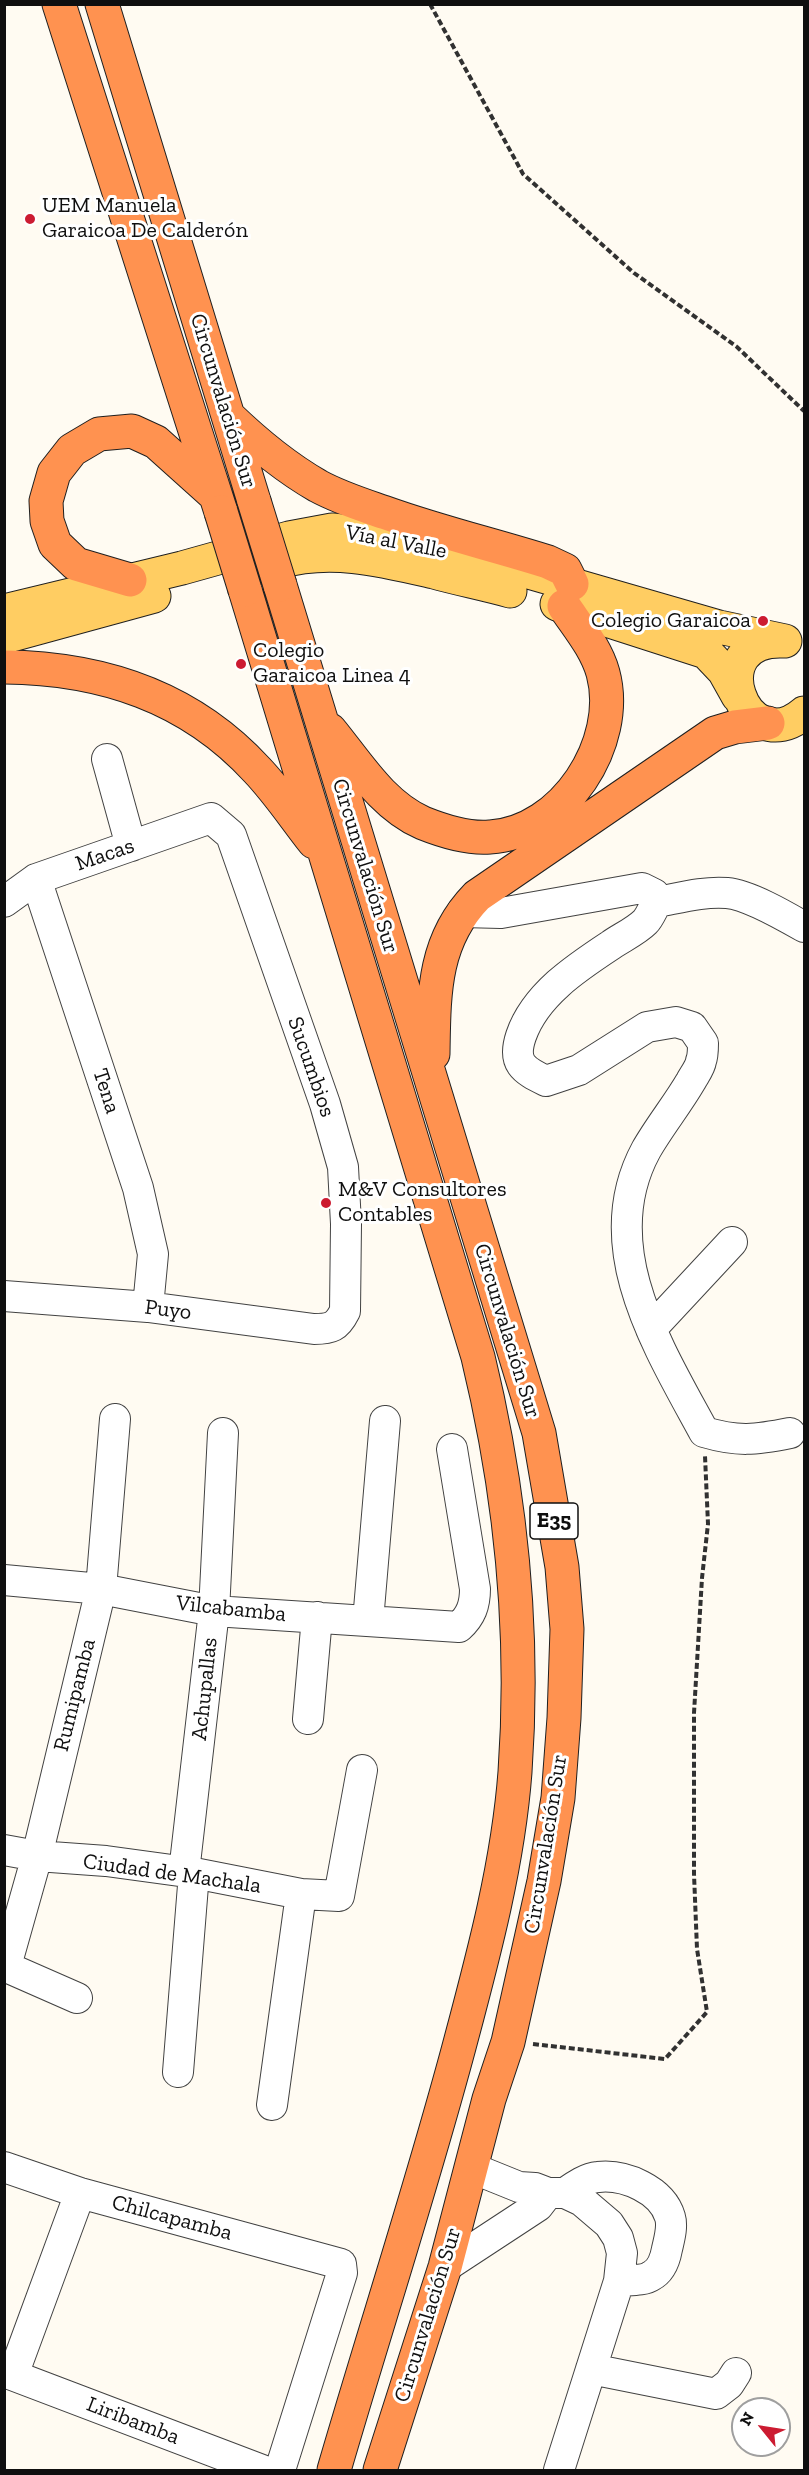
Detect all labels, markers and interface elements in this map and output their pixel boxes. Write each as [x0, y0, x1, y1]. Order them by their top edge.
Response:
place label: UEM Manuela Garaicoa De Calderón [42, 193, 248, 244]
marker: UEM Manuela Garaicoa De Calderón [23, 212, 37, 226]
street label: Circunvalación Sur [184, 311, 262, 491]
street label: Vía al Valle [343, 519, 449, 565]
place label: Colegio Garaicoa [591, 608, 751, 634]
marker: Colegio Garaicoa [756, 614, 770, 628]
place label: Colegio Garaicoa Linea 4 [253, 638, 410, 690]
marker: Colegio Garaicoa Linea 4 [234, 657, 248, 671]
street label: Circunvalación Sur [326, 776, 404, 956]
street label: Macas [72, 833, 138, 877]
street label: Sucumbios [282, 1013, 340, 1121]
street label: Tena [86, 1065, 126, 1117]
place label: M&V Consultores Contables [338, 1177, 507, 1228]
marker: M&V Consultores Contables [319, 1196, 333, 1210]
street label: Circunvalación Sur [468, 1241, 546, 1421]
street label: Puyo [143, 1294, 193, 1326]
road number: E35 [530, 1503, 578, 1539]
street label: Vilcabamba [175, 1590, 287, 1628]
street label: Rumipamba [48, 1636, 102, 1754]
street label: Achupallas [186, 1636, 224, 1742]
street label: Circunvalación Sur [519, 1753, 573, 1935]
street label: Ciudad de Machala [81, 1848, 263, 1900]
street label: Chilcapamba [109, 2189, 235, 2247]
street label: Circunvalación Sur [389, 2225, 467, 2405]
street label: Liribamba [83, 2391, 183, 2451]
north arrow [731, 2397, 791, 2457]
text: N [735, 2409, 758, 2429]

